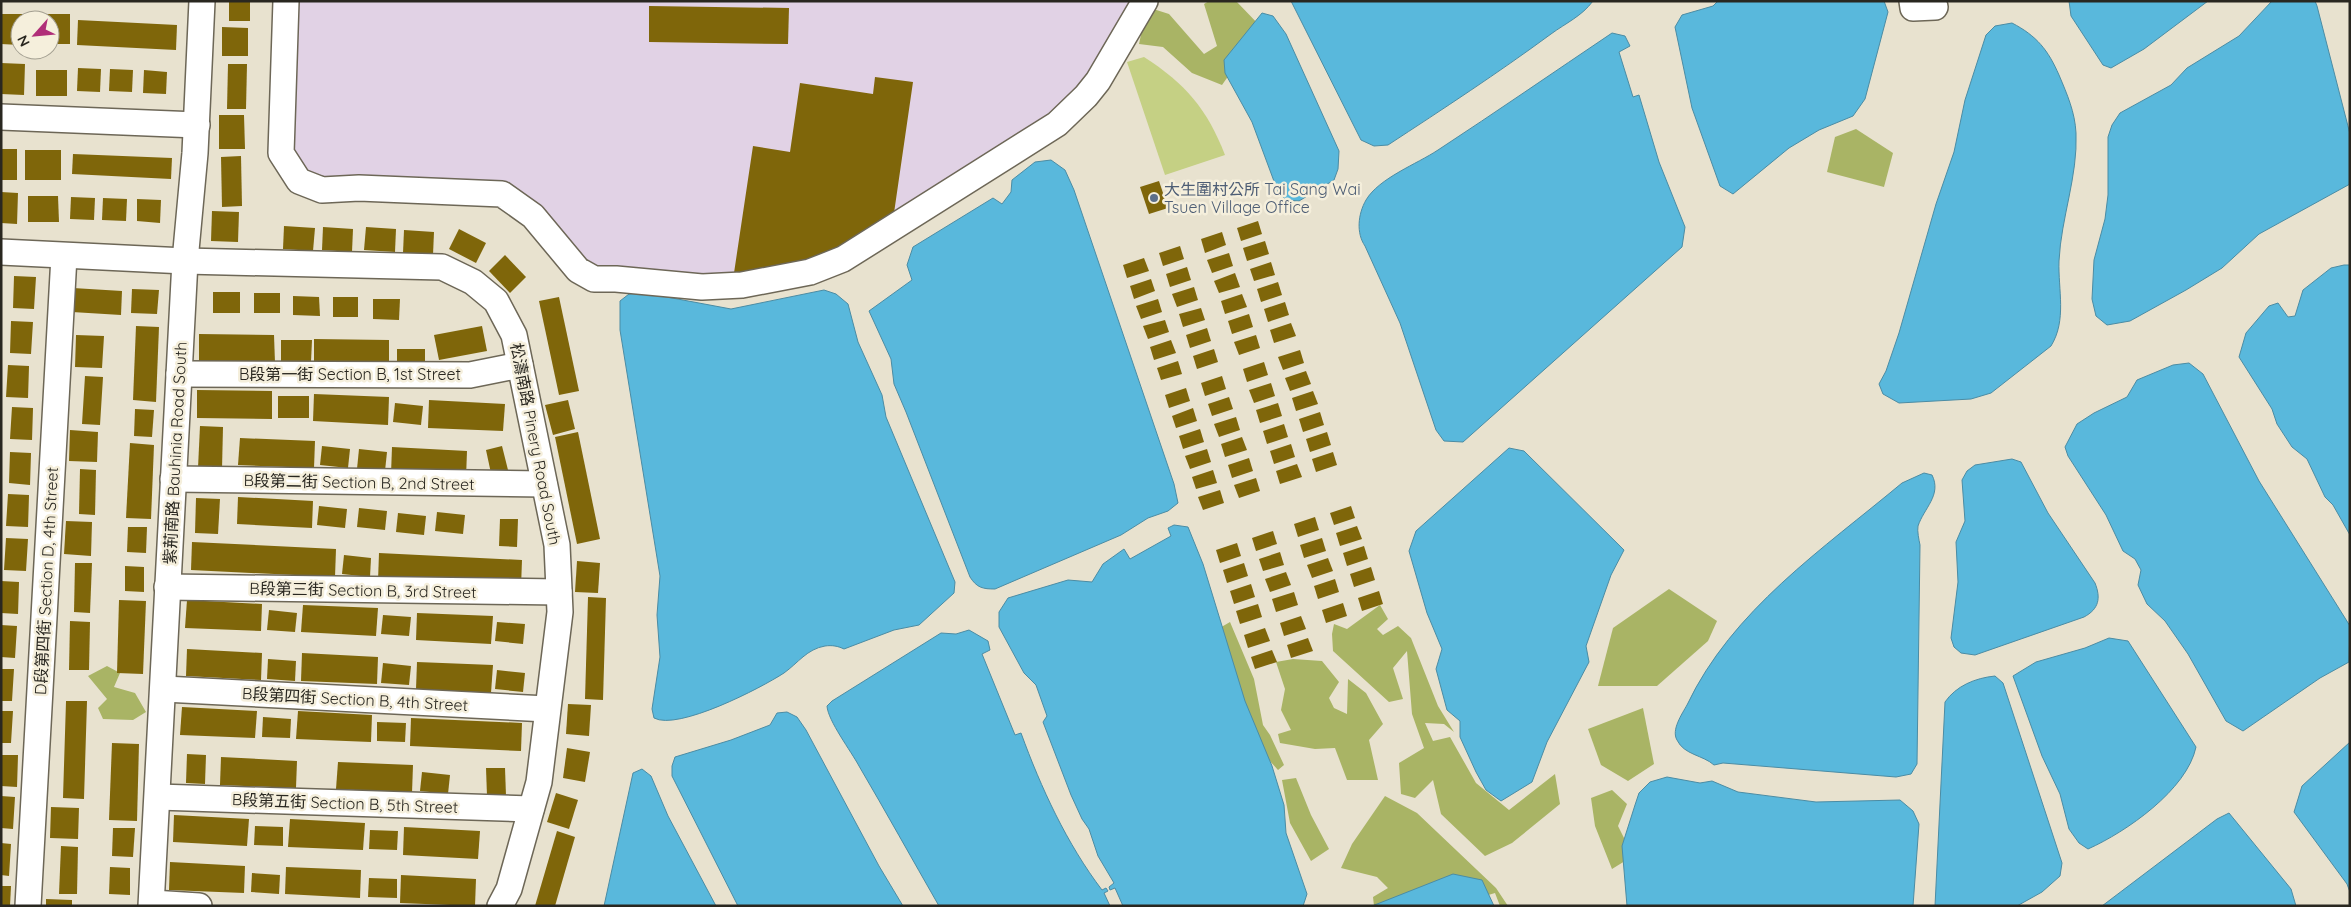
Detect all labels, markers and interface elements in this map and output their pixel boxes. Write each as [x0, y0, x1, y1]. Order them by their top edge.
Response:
north arrow [10, 10, 60, 60]
text: N [13, 32, 34, 50]
place label: 大生圍村公所 Tai Sang Wai Tsuen Village Office [1164, 179, 1361, 217]
marker: 大生圍村公所 Tai Sang Wai Tsuen Village Office [1148, 192, 1160, 204]
street label: 紫荊南路 Bauhinia Road South [159, 341, 191, 565]
street label: 松濤南路 Pinery Road South [507, 341, 565, 547]
street label: B段第一街 Section B, 1st Street [239, 364, 461, 384]
street label: D段第四街 Section D, 4th Street [30, 466, 62, 696]
street label: B段第二街 Section B, 2nd Street [243, 470, 475, 494]
street label: B段第三街 Section B, 3rd Street [249, 578, 477, 602]
street label: B段第四街 Section B, 4th Street [242, 683, 468, 715]
street label: B段第五街 Section B, 5th Street [231, 789, 459, 817]

